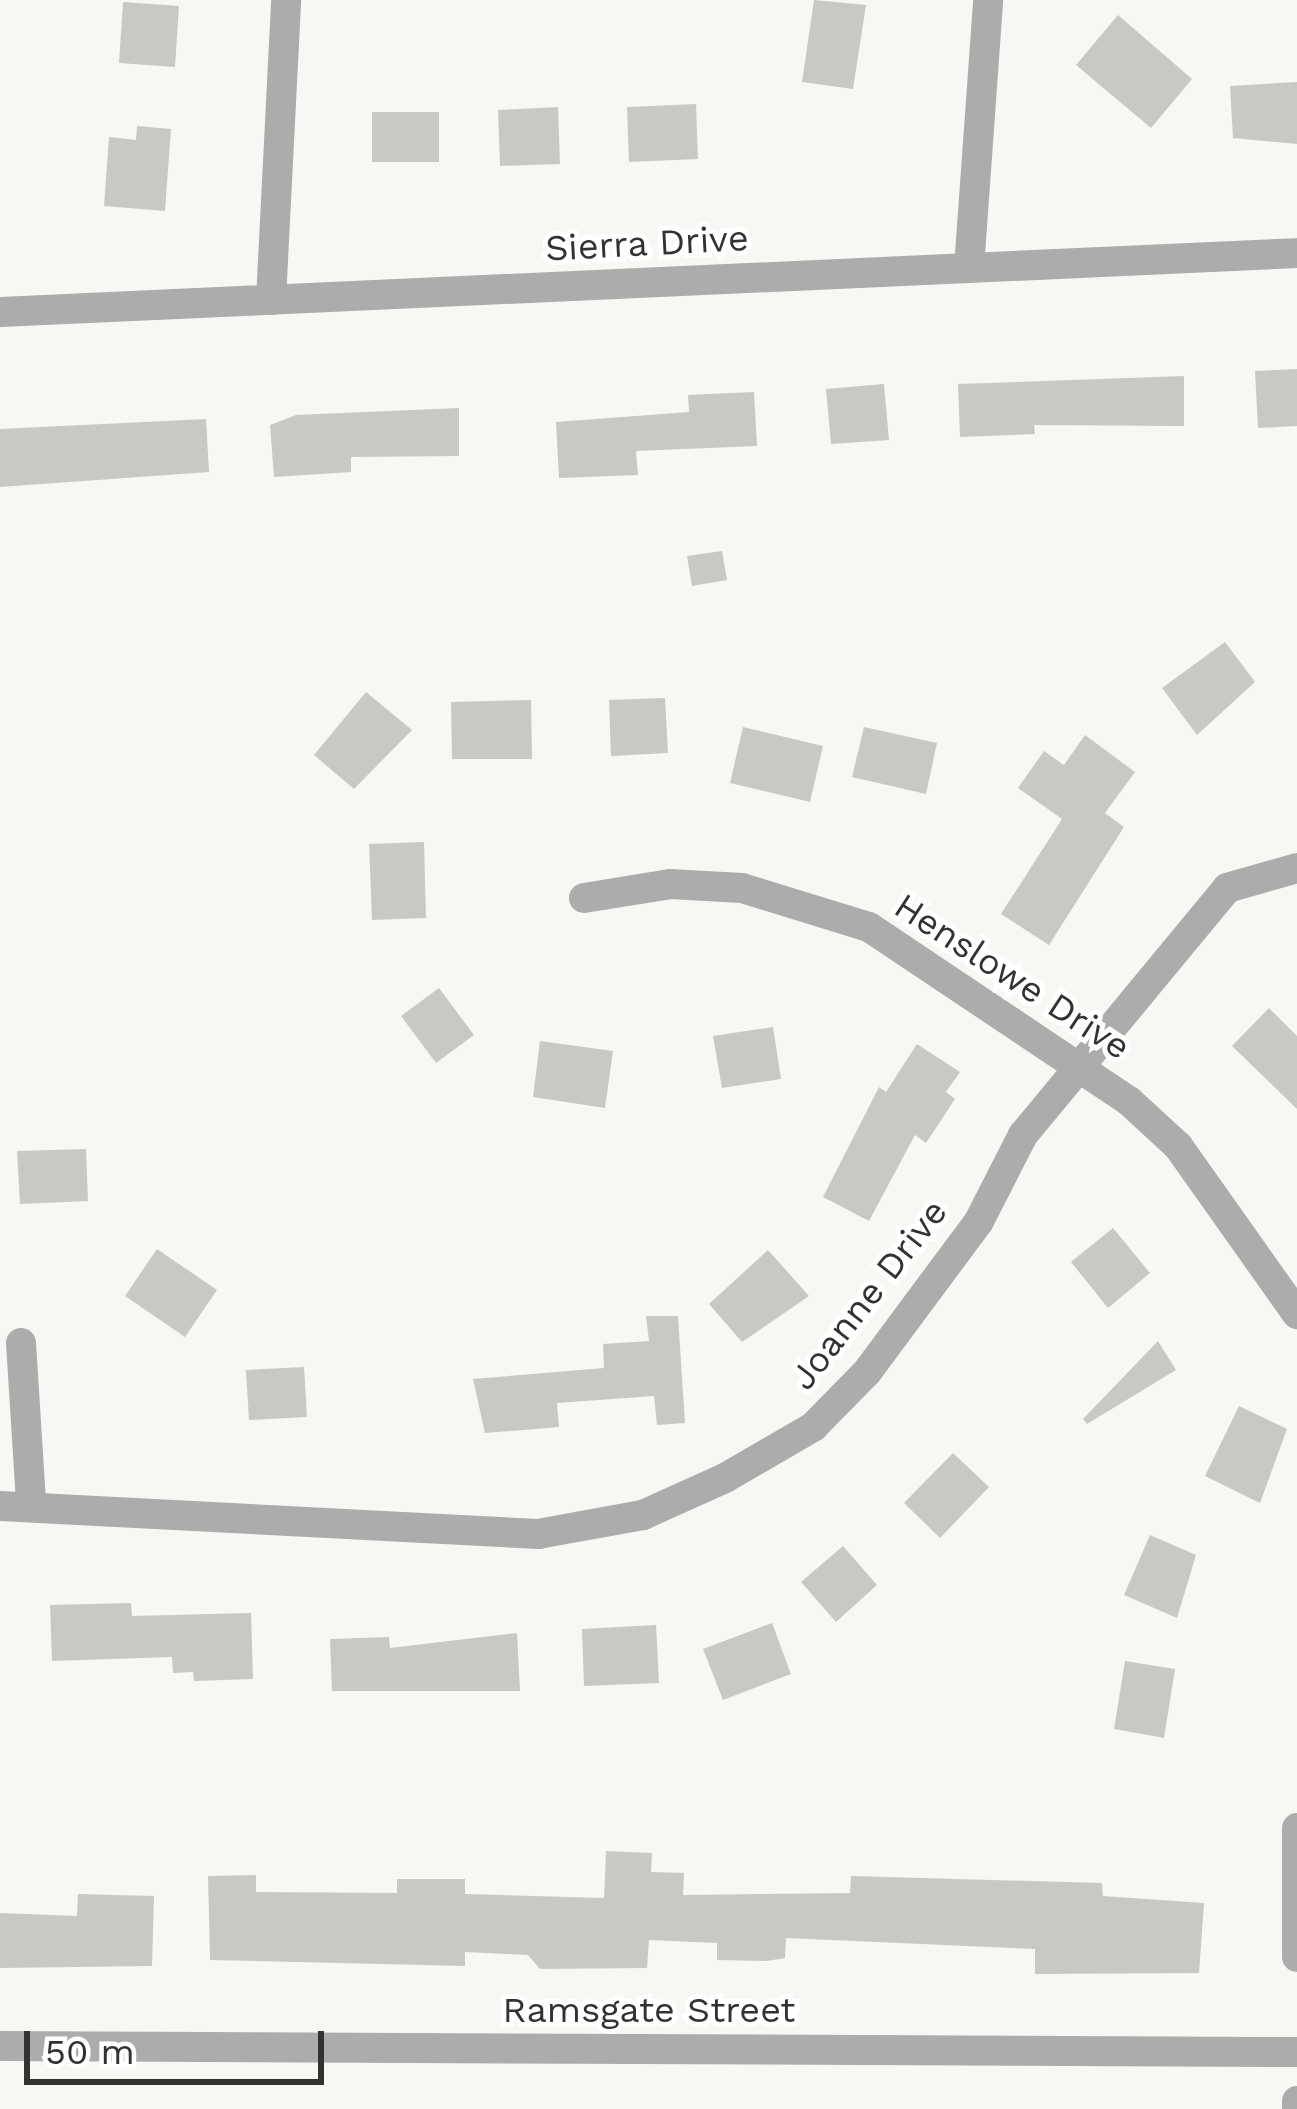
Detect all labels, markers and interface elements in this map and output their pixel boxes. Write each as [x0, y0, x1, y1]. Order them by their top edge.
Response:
street label: Sierra Drive [544, 217, 750, 271]
street label: Henslowe Drive [886, 885, 1138, 1069]
street label: Joanne Drive [781, 1191, 957, 1399]
street label: Ramsgate Street [503, 1989, 795, 2033]
scale bar [30, 2007, 330, 2081]
text: 50 m [45, 2031, 135, 2073]

